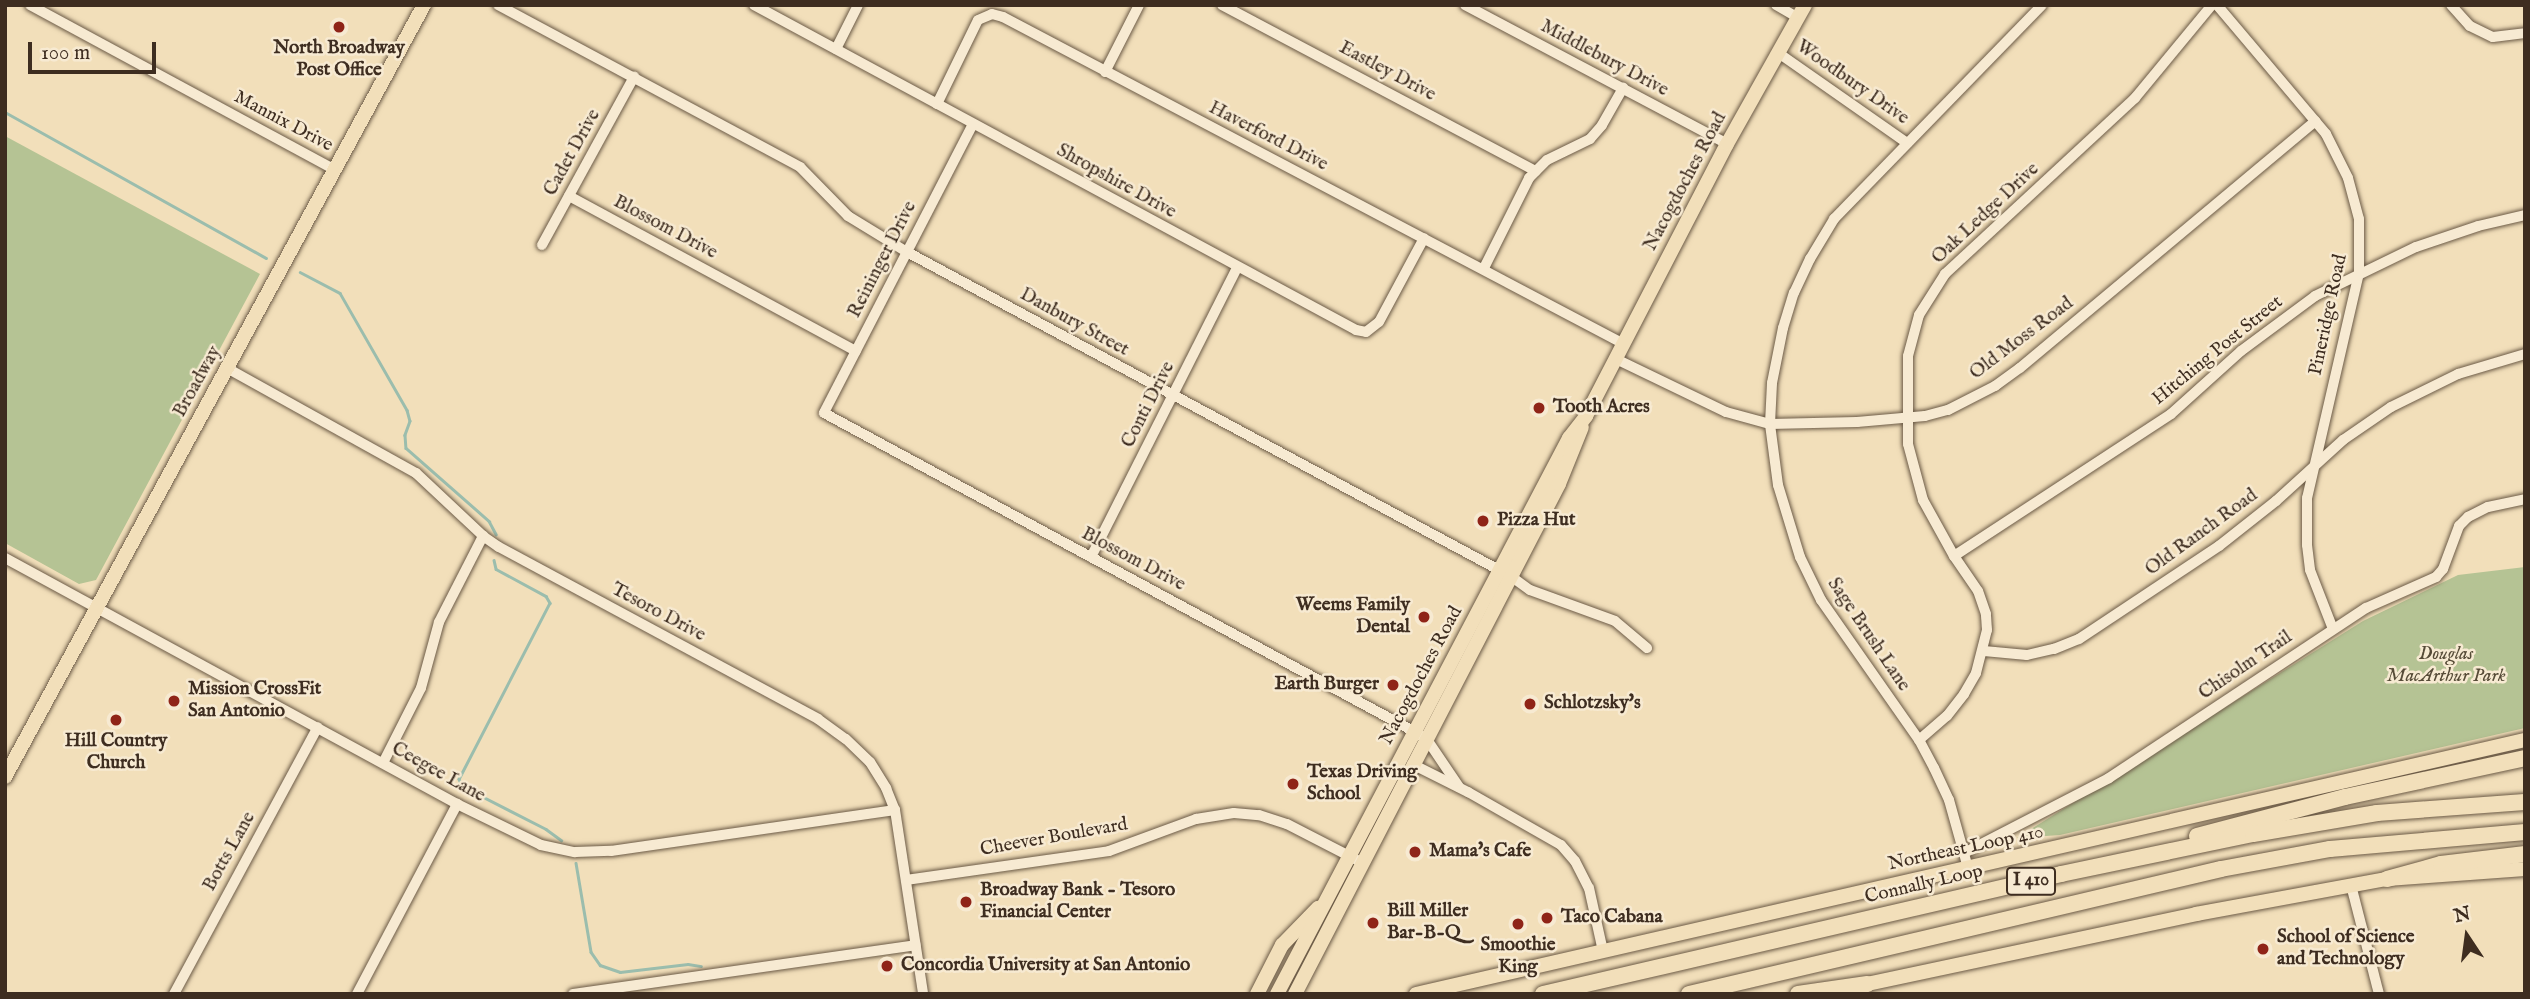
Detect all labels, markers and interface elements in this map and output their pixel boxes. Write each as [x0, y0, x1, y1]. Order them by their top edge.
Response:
street label: Middlebury Drive [1536, 16, 1672, 102]
marker: North Broadway Post Office [331, 19, 347, 35]
scale bar [32, 28, 159, 72]
street label: Woodbury Drive [1791, 36, 1913, 130]
street label: Eastley Drive [1335, 37, 1439, 107]
place label: North Broadway Post Office [273, 38, 405, 82]
text: 100 m [41, 40, 90, 67]
street label: Mannix Drive [230, 86, 336, 158]
street label: Haverford Drive [1205, 97, 1331, 177]
street label: Cadet Drive [540, 106, 606, 200]
street label: Nacogdoches Road [1640, 109, 1732, 255]
street label: Shropshire Drive [1052, 140, 1180, 224]
street label: Oak Ledge Drive [1928, 159, 2044, 269]
street label: Blossom Drive [609, 191, 721, 265]
street label: Reininger Drive [844, 198, 922, 322]
street label: Pineridge Road [2305, 252, 2353, 378]
street label: Danbury Street [1016, 284, 1132, 362]
street label: Hitching Post Street [2148, 291, 2288, 411]
street label: Old Moss Road [1966, 293, 2078, 385]
street label: Broadway [169, 342, 227, 422]
street label: Conti Drive [1118, 358, 1180, 452]
place label: Tooth Acres [1553, 397, 1650, 419]
marker: Tooth Acres [1531, 400, 1547, 416]
street label: Old Ranch Road [2141, 485, 2263, 581]
place label: Pizza Hut [1497, 510, 1575, 532]
marker: Pizza Hut [1475, 513, 1491, 529]
street label: Blossom Drive [1077, 523, 1189, 597]
street label: Sage Brush Lane [1822, 574, 1914, 696]
street label: Tesoro Drive [607, 579, 709, 647]
place label: Weems Family Dental [1296, 595, 1410, 639]
street label: Nacogdoches Road [1376, 603, 1468, 749]
marker: Weems Family Dental [1416, 609, 1432, 625]
street label: Chisolm Trail [2195, 626, 2297, 706]
park label: Douglas MacArthur Park [2386, 644, 2506, 688]
place label: Earth Burger [1274, 674, 1379, 696]
marker: Earth Burger [1385, 677, 1401, 693]
place label: Mission CrossFit San Antonio [188, 679, 321, 723]
marker: Mission CrossFit San Antonio [166, 693, 182, 709]
place label: Schlotzsky's [1544, 693, 1641, 715]
marker: Schlotzsky's [1522, 696, 1538, 712]
marker: Hill Country Church [108, 712, 124, 728]
place label: Hill Country Church [65, 731, 167, 775]
street label: Ceegee Lane [387, 738, 489, 808]
place label: Texas Driving School [1307, 762, 1417, 806]
marker: Texas Driving School [1285, 776, 1301, 792]
street label: Botts Lane [199, 808, 261, 896]
street label: Cheever Boulevard [978, 814, 1130, 862]
street label: Northeast Loop 410 [1886, 821, 2046, 877]
place label: Mama's Cafe [1429, 841, 1531, 863]
marker: Mama's Cafe [1407, 844, 1423, 860]
street label: Connally Loop [1863, 860, 1985, 910]
road number: I 410 [2005, 866, 2057, 896]
place label: Broadway Bank - Tesoro Financial Center [980, 880, 1175, 924]
marker: Broadway Bank - Tesoro Financial Center [958, 894, 974, 910]
place label: Bill Miller Bar-B-Q [1387, 901, 1468, 945]
north arrow [2432, 901, 2502, 971]
text: N [2452, 902, 2473, 929]
place label: Taco Cabana [1561, 907, 1663, 929]
marker: Taco Cabana [1539, 910, 1555, 926]
marker: Bill Miller Bar-B-Q [1365, 915, 1381, 931]
marker: Smoothie King [1510, 916, 1526, 932]
place label: School of Science and Technology [2277, 927, 2415, 971]
place label: Smoothie King [1480, 935, 1556, 979]
marker: School of Science and Technology [2255, 941, 2271, 957]
place label: Concordia University at San Antonio [901, 955, 1190, 977]
marker: Concordia University at San Antonio [879, 958, 895, 974]

